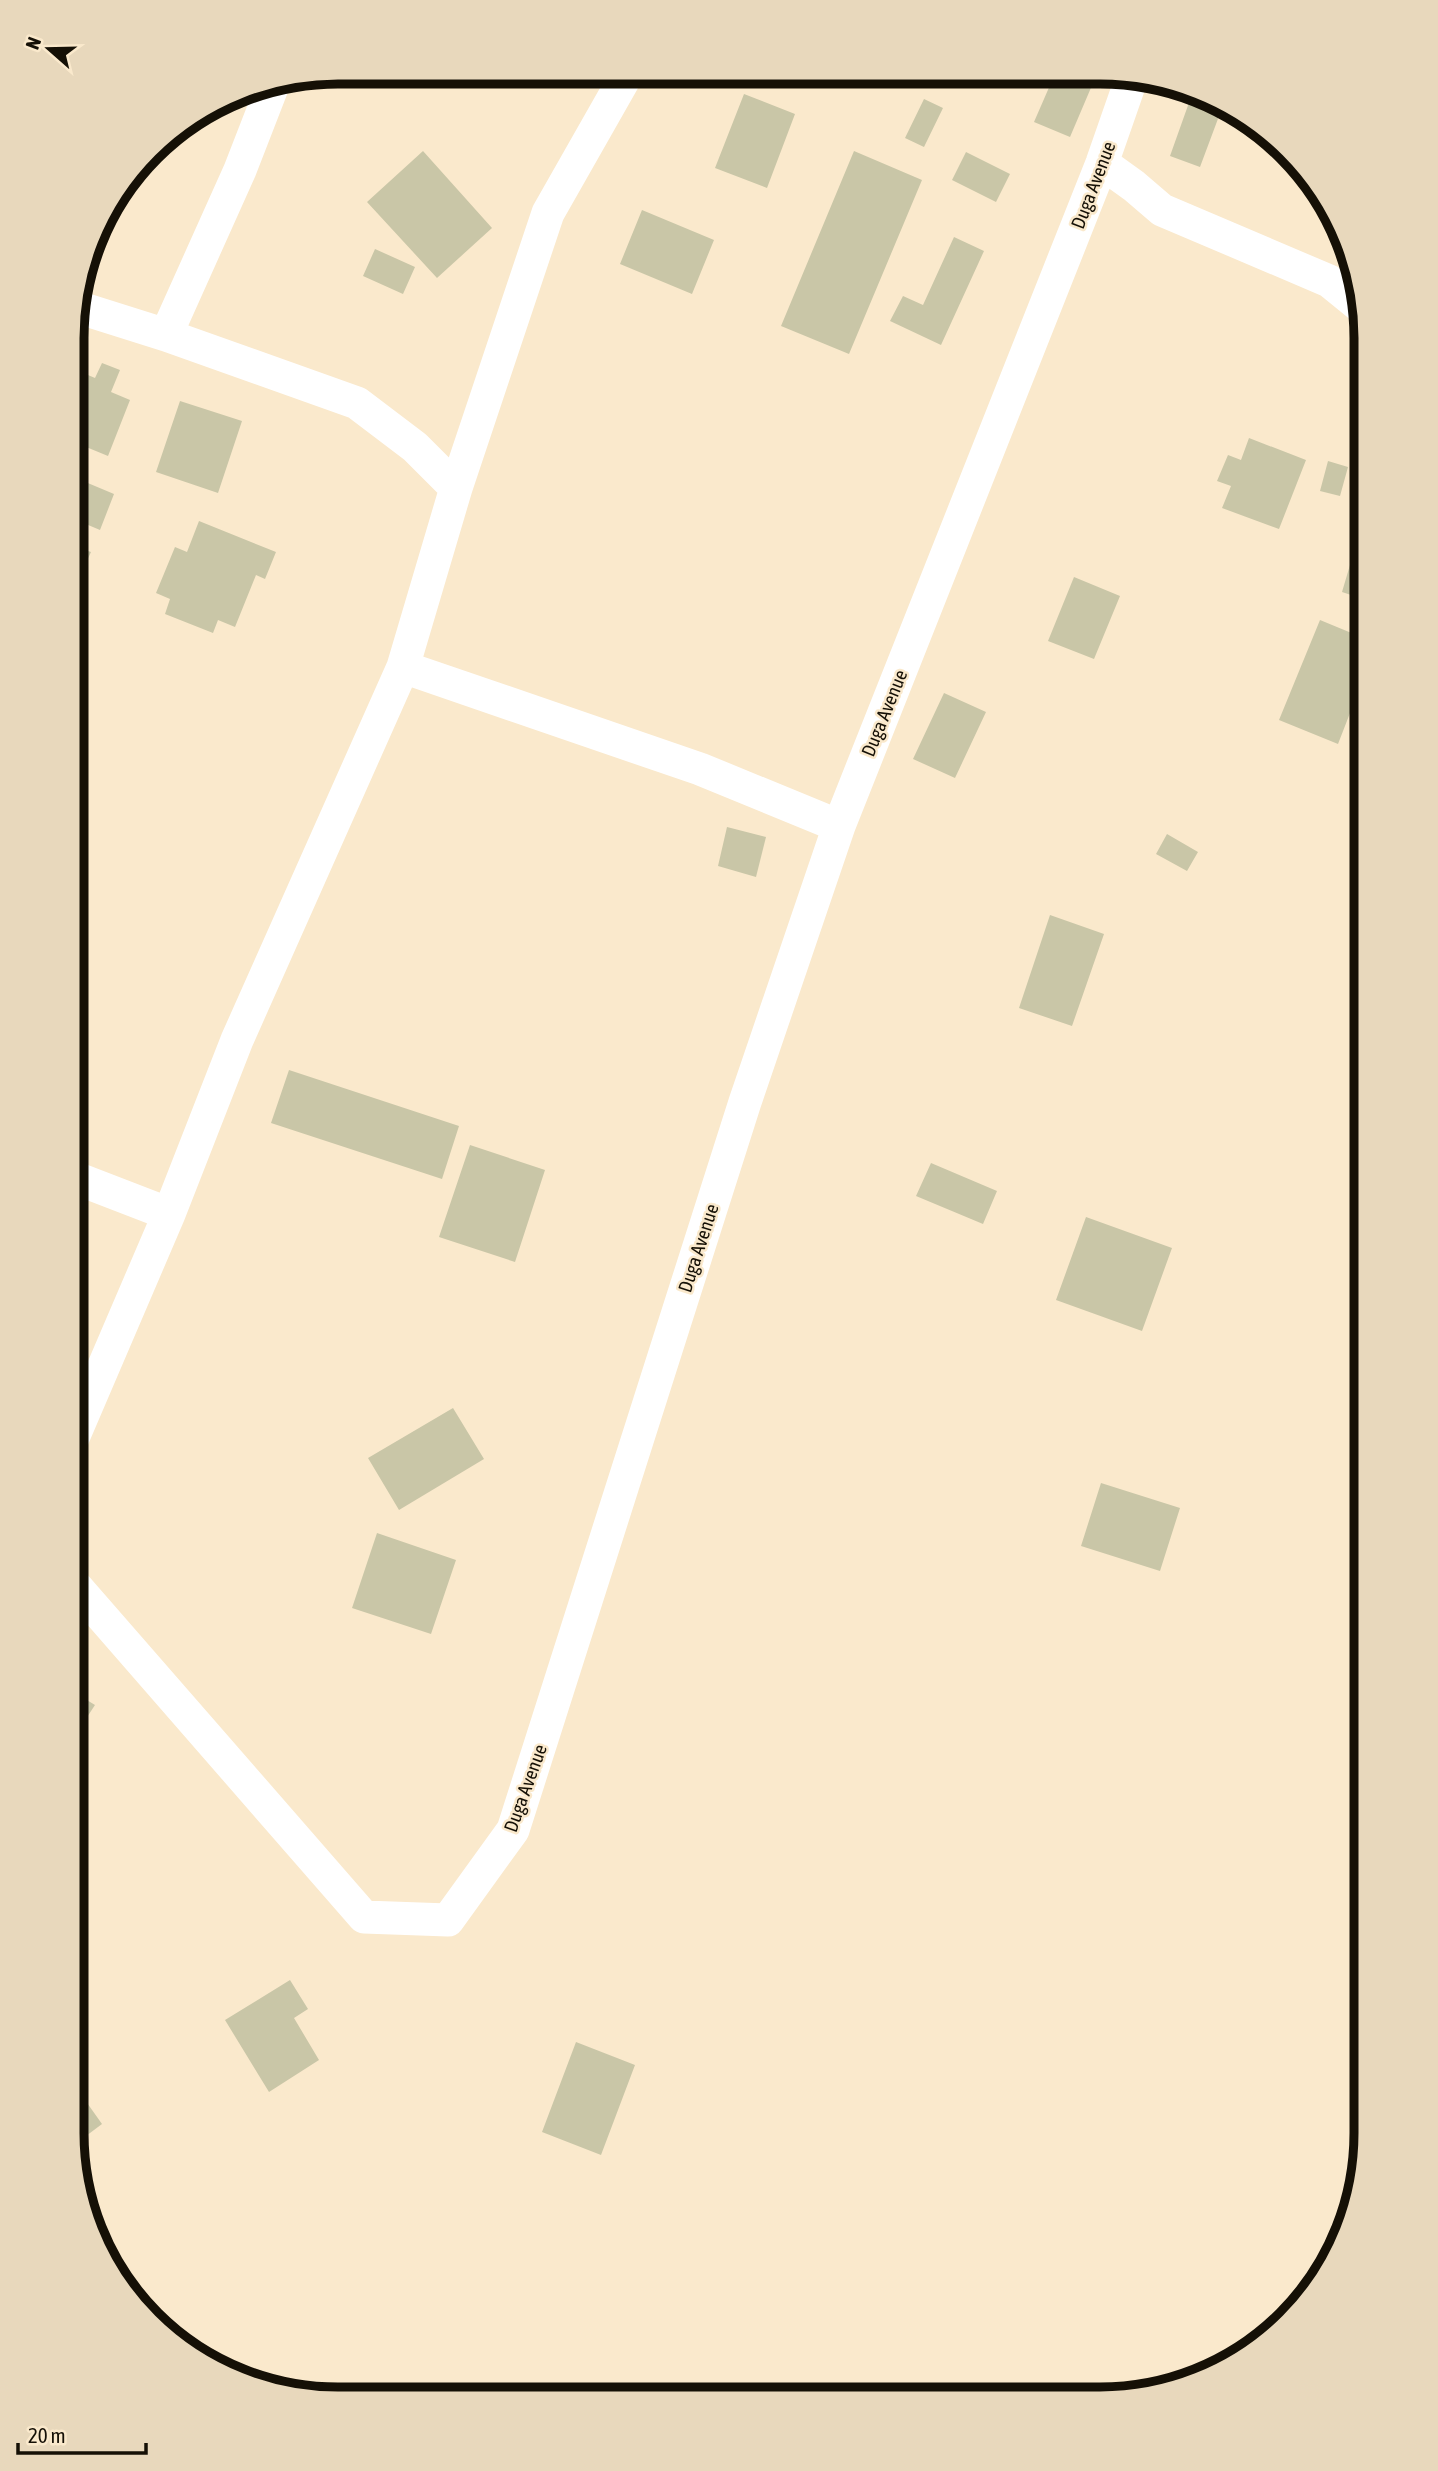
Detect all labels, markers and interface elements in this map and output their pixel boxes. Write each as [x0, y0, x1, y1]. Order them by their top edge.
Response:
north arrow [14, 14, 84, 84]
text: N [21, 34, 45, 52]
street label: Duga Avenue [1066, 138, 1120, 232]
street label: Duga Avenue [857, 666, 911, 760]
street label: Duga Avenue [673, 1201, 723, 1295]
street label: Duga Avenue [499, 1741, 551, 1835]
scale bar [18, 2412, 145, 2456]
text: 20 m [28, 2423, 66, 2447]

